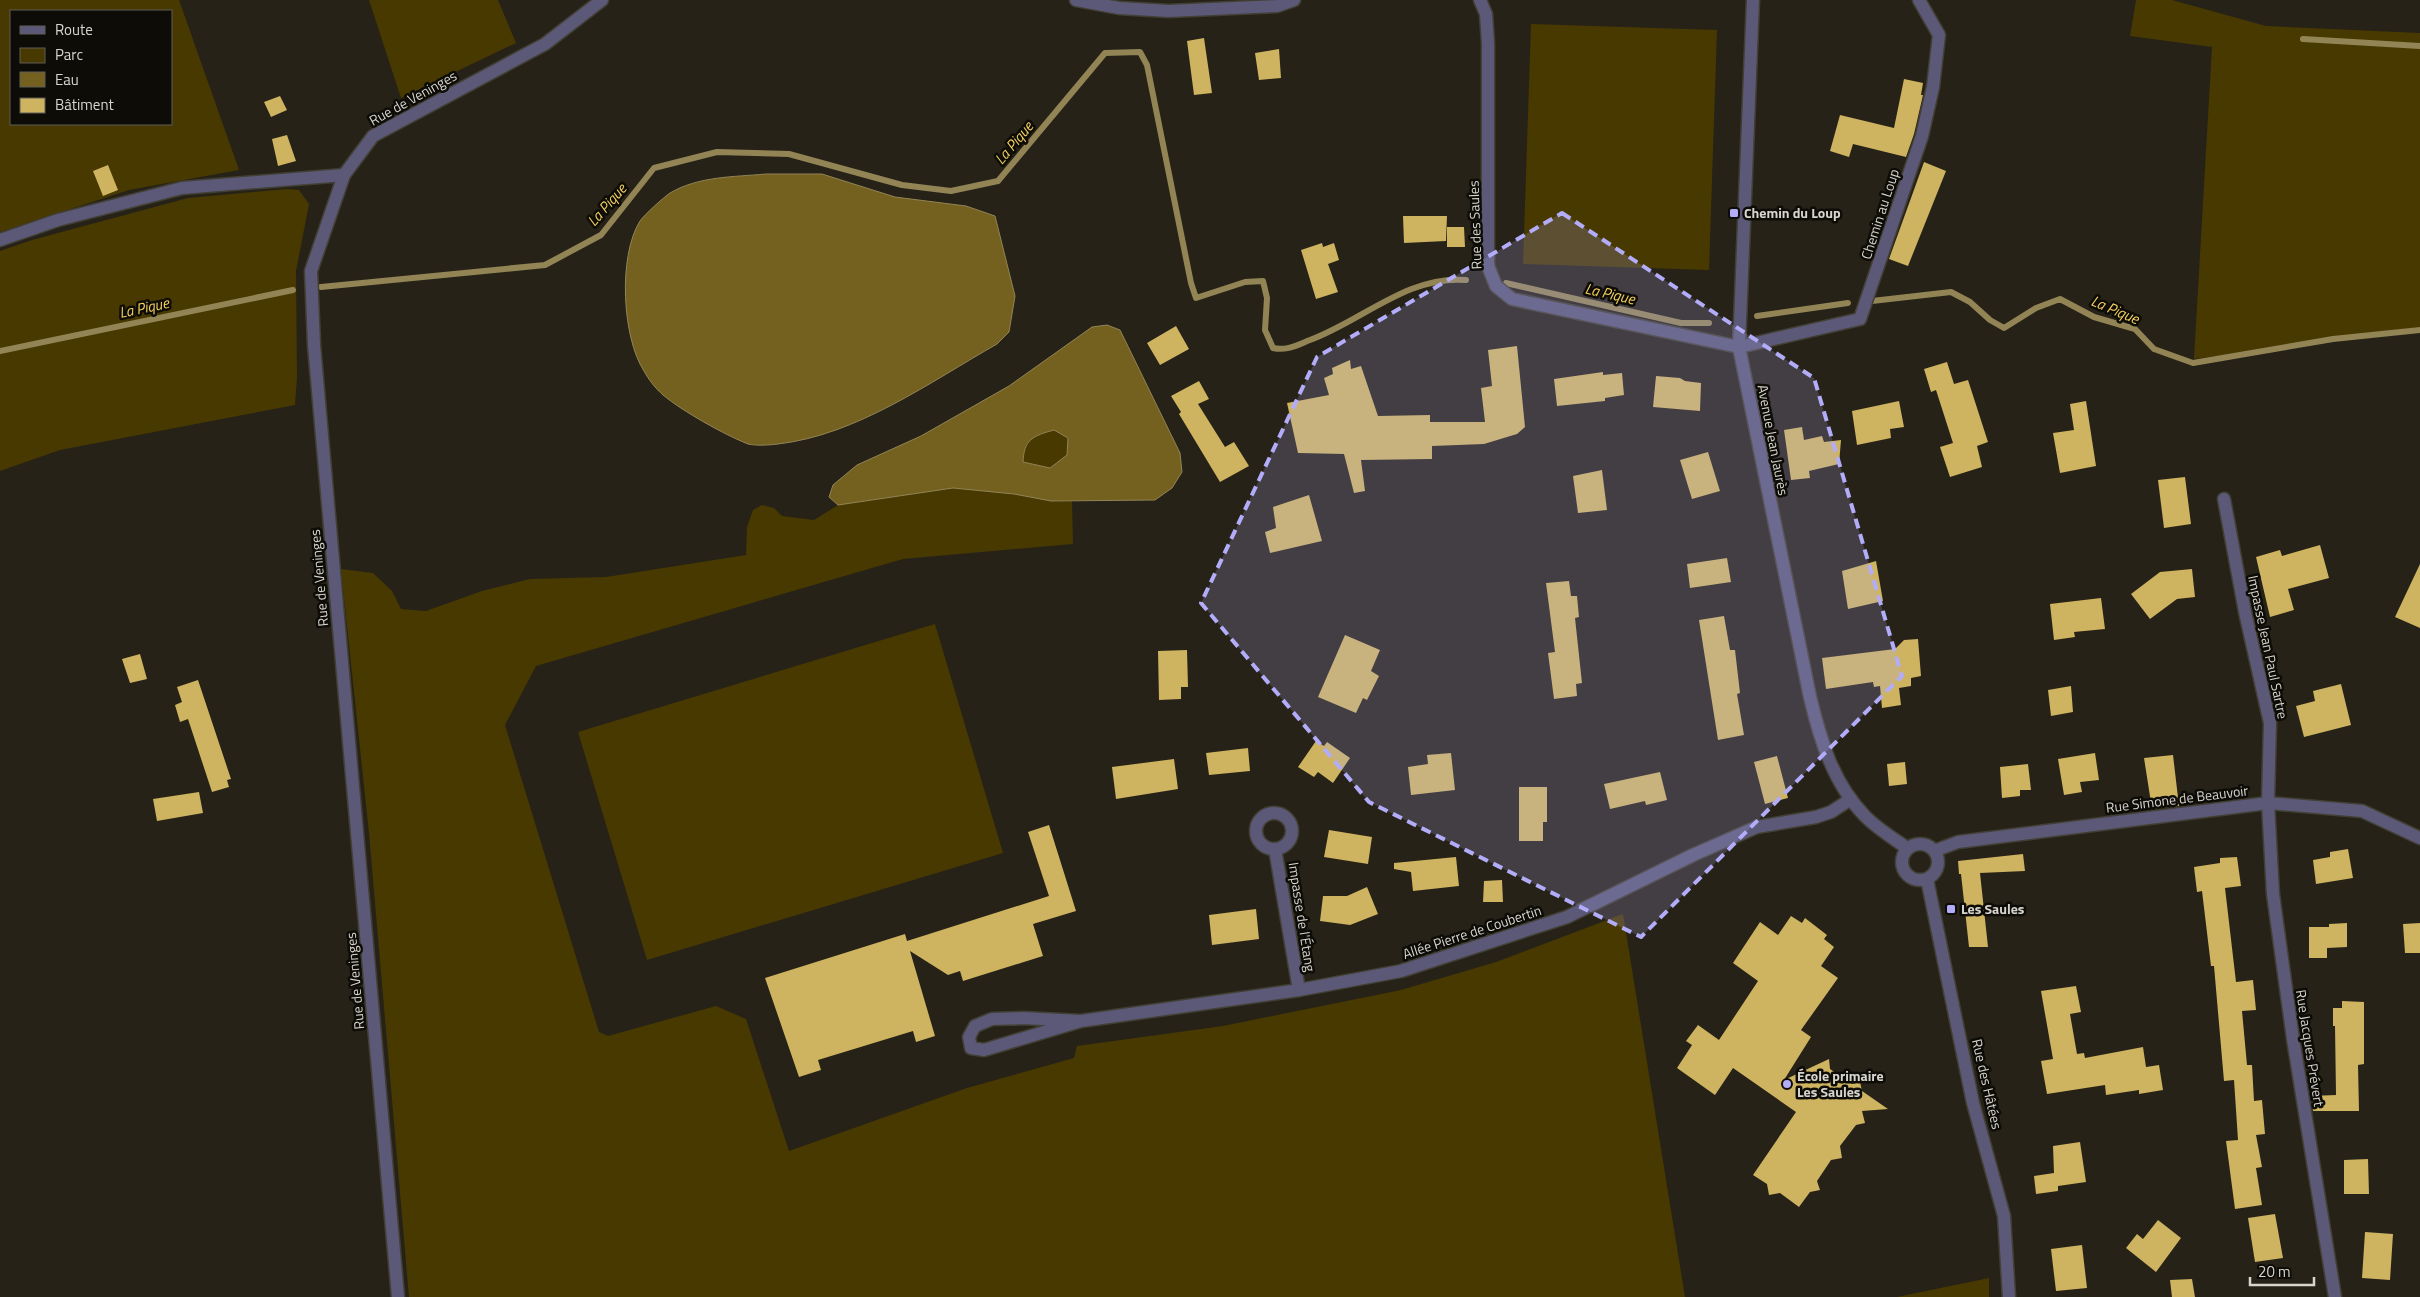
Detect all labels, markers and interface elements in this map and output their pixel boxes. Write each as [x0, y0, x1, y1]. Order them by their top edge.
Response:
legend [10, 10, 172, 125]
text: Route [55, 18, 93, 41]
text: Parc [55, 43, 83, 66]
street label: Rue de Veninges [365, 65, 460, 130]
text: Eau [55, 68, 79, 91]
text: Bâtiment [55, 93, 114, 116]
water label: La Pique [989, 115, 1039, 169]
street label: Chemin au Loup [1855, 166, 1904, 262]
water label: La Pique [581, 177, 633, 231]
street label: Rue des Saules [1462, 180, 1487, 270]
place label: Chemin du Loup [1744, 202, 1841, 223]
marker: Chemin du Loup [1728, 207, 1740, 219]
water label: La Pique [1583, 277, 1638, 311]
water label: La Pique [2088, 289, 2144, 330]
water label: La Pique [117, 291, 172, 324]
street label: Avenue Jean Jaurès [1752, 383, 1795, 497]
street label: Rue de Veninges [304, 529, 333, 627]
street label: Impasse Jean Paul Sartre [2243, 573, 2294, 721]
street label: Rue Simone de Beauvoir [2105, 779, 2249, 818]
street label: Impasse de l'Étang [1283, 861, 1322, 973]
place label: Les Saules [1961, 898, 2025, 919]
street label: Allée Pierre de Coubertin [1400, 899, 1544, 964]
marker: Les Saules [1945, 903, 1957, 915]
street label: Rue de Veninges [340, 932, 369, 1030]
street label: Rue Jacques Prévert [2291, 988, 2330, 1108]
street label: Rue des Hâtées [1967, 1037, 2008, 1131]
place label: École primaire Les Saules [1797, 1065, 1884, 1102]
marker: École primaire Les Saules [1781, 1078, 1793, 1090]
scale bar [2250, 1254, 2314, 1286]
text: 20 m [2258, 1260, 2291, 1283]

